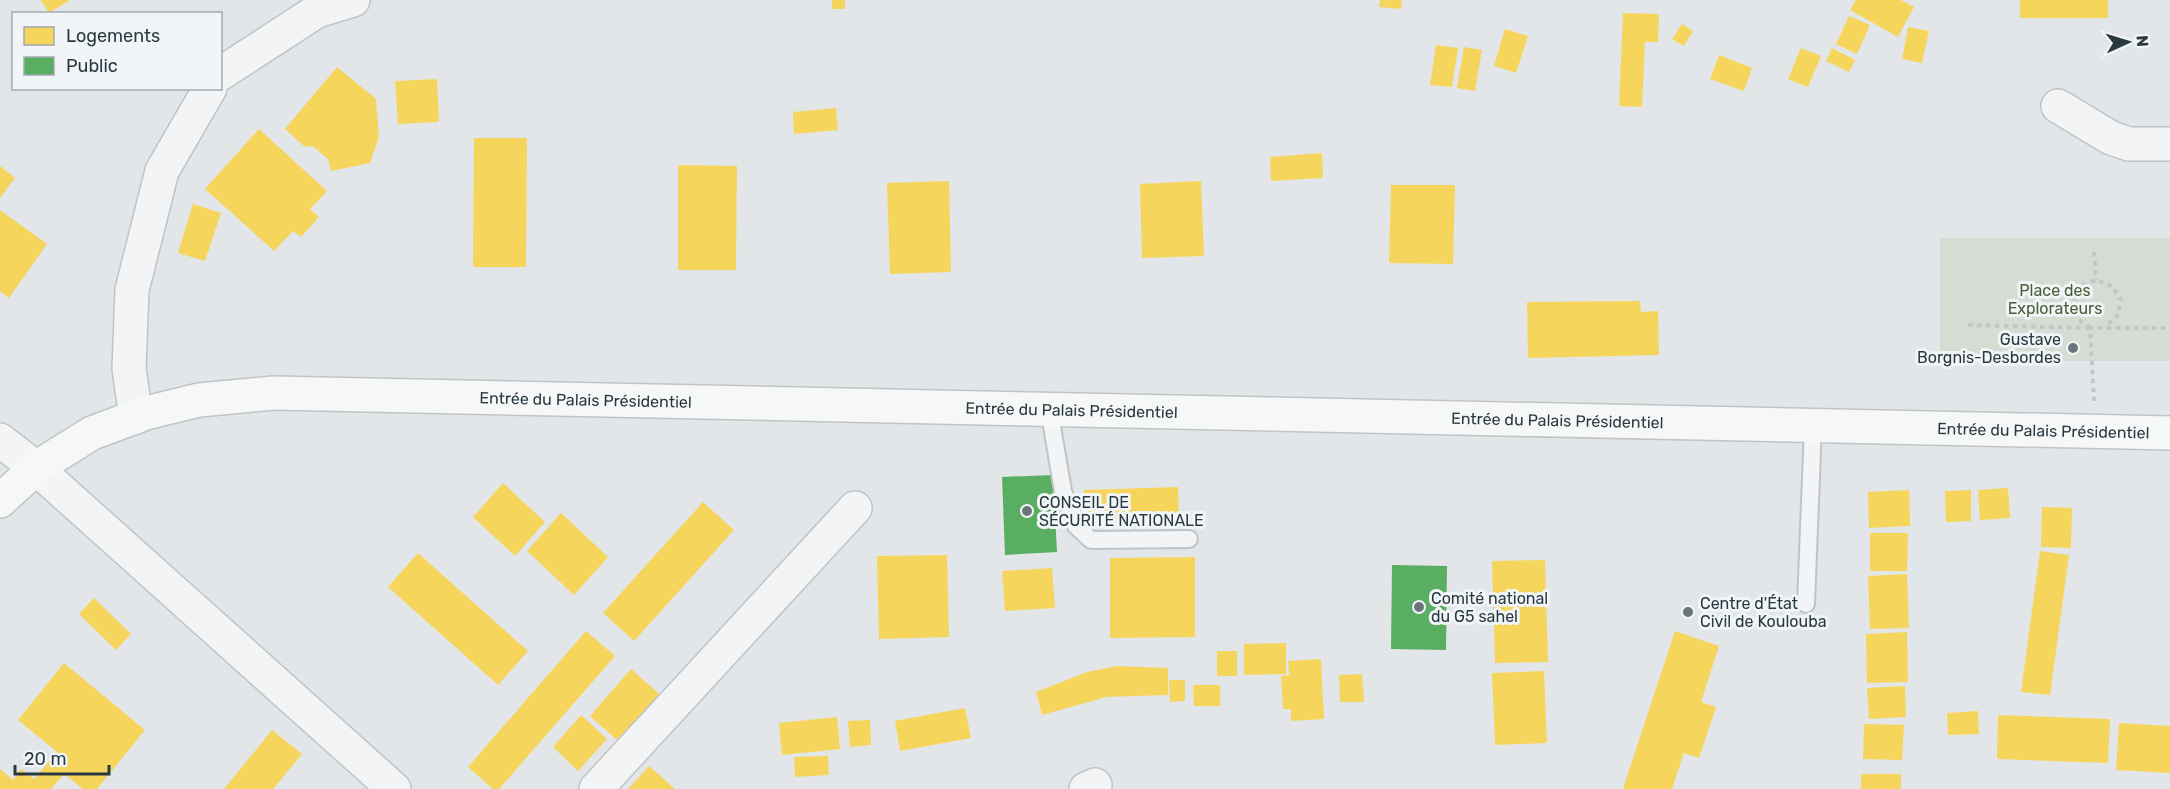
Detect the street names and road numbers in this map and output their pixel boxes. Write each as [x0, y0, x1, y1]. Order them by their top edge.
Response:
street label: Entrée du Palais Présidentiel [479, 388, 692, 411]
street label: Entrée du Palais Présidentiel [965, 398, 1178, 422]
street label: Entrée du Palais Présidentiel [1451, 408, 1664, 432]
street label: Entrée du Palais Présidentiel [1937, 419, 2150, 442]

